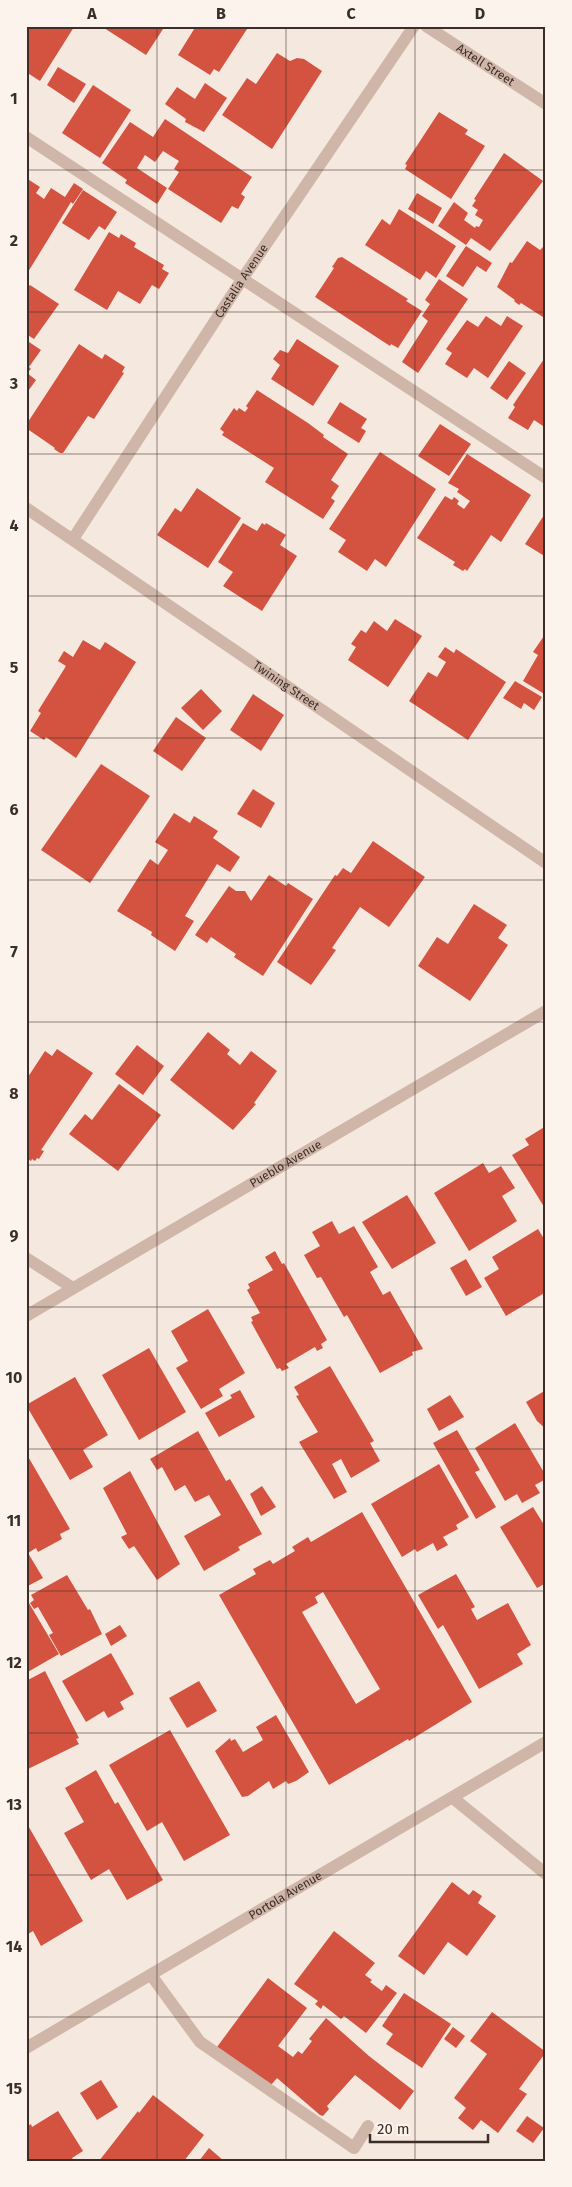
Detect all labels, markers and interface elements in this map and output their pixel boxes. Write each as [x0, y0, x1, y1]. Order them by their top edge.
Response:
text: A [86, 4, 97, 23]
text: B [216, 4, 226, 23]
text: C [346, 4, 356, 23]
text: D [475, 4, 485, 23]
street label: Axtell Street [454, 41, 518, 89]
text: 1 [10, 89, 18, 108]
text: 2 [10, 231, 18, 250]
street label: Castalia Avenue [212, 241, 271, 321]
text: 3 [9, 374, 18, 393]
text: 4 [9, 516, 19, 535]
text: 5 [10, 658, 19, 677]
street label: Twining Street [250, 658, 323, 714]
text: 6 [9, 800, 19, 819]
text: 7 [10, 942, 18, 961]
text: 8 [9, 1084, 19, 1103]
street label: Pueblo Avenue [247, 1137, 324, 1190]
text: 9 [10, 1226, 19, 1245]
text: 10 [6, 1368, 22, 1387]
text: 11 [7, 1511, 21, 1530]
text: 12 [6, 1653, 22, 1672]
text: 13 [6, 1795, 22, 1814]
street label: Portola Avenue [246, 1868, 325, 1922]
text: 14 [6, 1937, 22, 1956]
text: 15 [6, 2079, 22, 2098]
scale bar [370, 2112, 487, 2144]
text: 20 m [377, 2120, 410, 2138]

